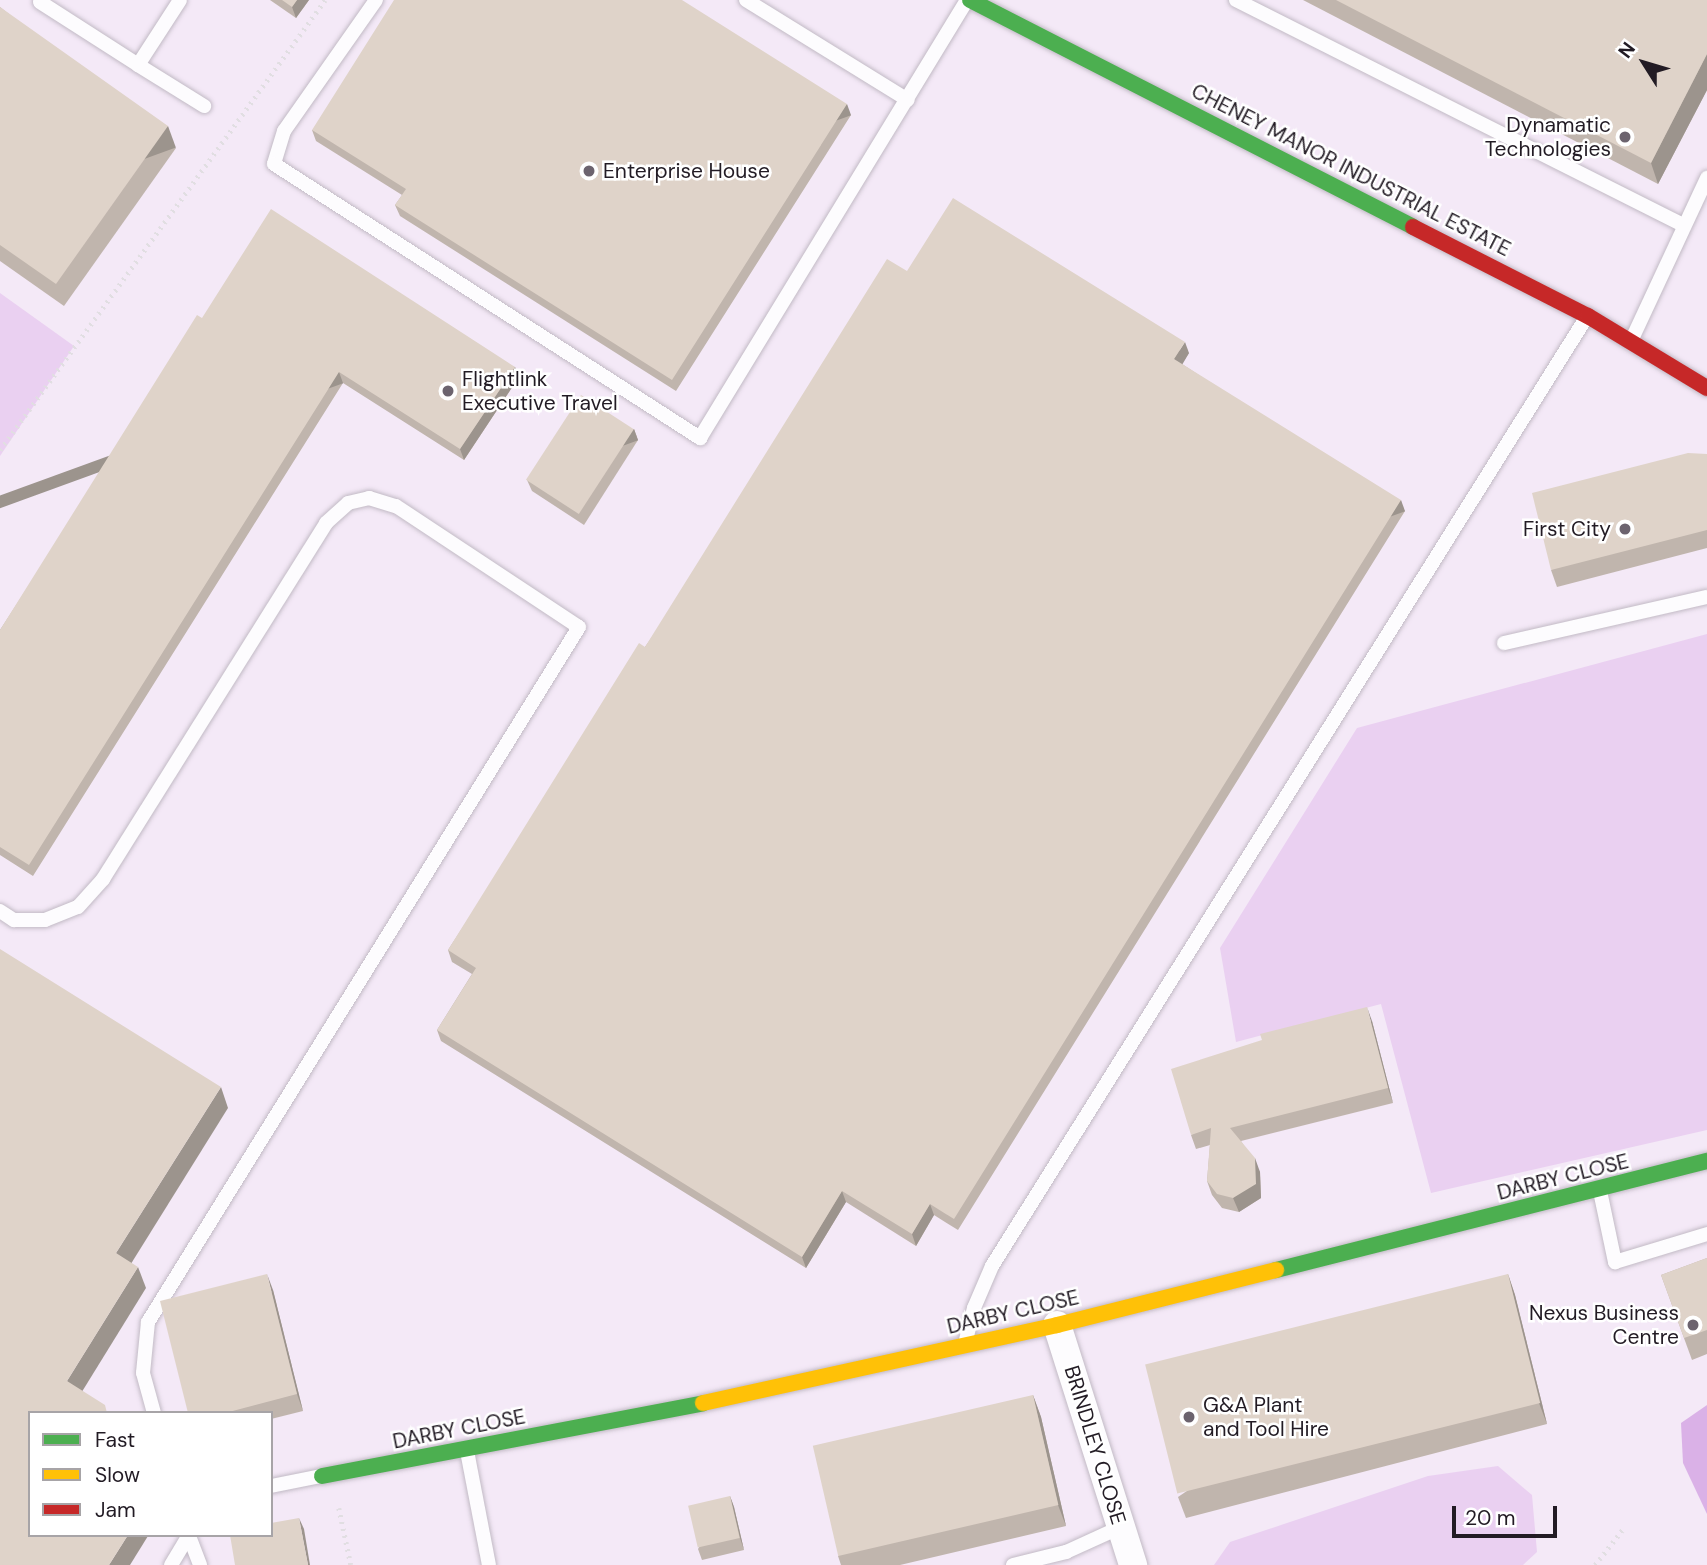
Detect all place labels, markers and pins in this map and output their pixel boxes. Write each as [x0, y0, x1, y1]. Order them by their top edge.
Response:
place label: Dynamatic Technologies [1485, 112, 1611, 162]
marker: Dynamatic Technologies [1617, 129, 1633, 145]
place label: Enterprise House [603, 158, 770, 184]
marker: Enterprise House [581, 163, 597, 179]
place label: Flightlink Executive Travel [462, 366, 618, 416]
marker: Flightlink Executive Travel [440, 383, 456, 399]
place label: First City [1523, 516, 1611, 542]
marker: First City [1617, 521, 1633, 537]
place label: Nexus Business Centre [1529, 1300, 1679, 1350]
marker: Nexus Business Centre [1685, 1317, 1701, 1333]
place label: G&A Plant and Tool Hire [1203, 1392, 1329, 1442]
marker: G&A Plant and Tool Hire [1181, 1409, 1197, 1425]

